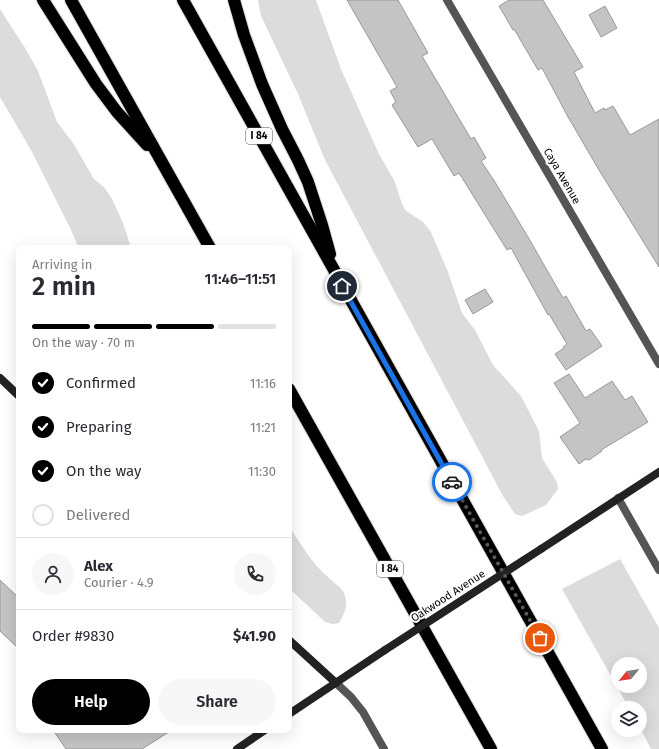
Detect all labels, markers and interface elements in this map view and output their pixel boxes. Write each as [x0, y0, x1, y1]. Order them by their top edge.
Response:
road number: I 84 [246, 128, 272, 144]
street label: Caya Avenue [541, 146, 583, 206]
text: Arriving in [32, 257, 92, 272]
pin [325, 269, 359, 303]
text: 11:46–11:51 [205, 270, 276, 288]
text: 2 min [32, 271, 96, 302]
icon: home [331, 275, 353, 297]
text: On the way · 70 m [32, 335, 135, 350]
icon: check [32, 372, 54, 394]
text: Confirmed [66, 374, 136, 392]
text: 11:16 [250, 376, 276, 391]
icon: check [32, 416, 54, 438]
text: Preparing [66, 418, 131, 436]
text: 11:21 [250, 420, 276, 435]
icon: check [32, 460, 54, 482]
text: On the way [66, 462, 141, 480]
courier [432, 462, 472, 502]
text: 11:30 [248, 464, 276, 479]
icon: car [441, 471, 463, 493]
text: Delivered [66, 506, 130, 524]
button: person [32, 553, 74, 595]
button: phone [234, 553, 276, 595]
text: Alex [84, 557, 113, 575]
road number: I 84 [377, 561, 403, 577]
street label: Oakwood Avenue [408, 567, 488, 625]
text: Courier · 4.9 [84, 575, 154, 590]
pin [523, 621, 557, 655]
text: Order #9830 [32, 627, 114, 645]
text: $41.90 [233, 627, 276, 645]
icon: bag [529, 627, 551, 649]
north arrow [611, 657, 647, 693]
map controls [611, 657, 647, 737]
button: Help [32, 679, 150, 725]
button: Share [158, 679, 276, 725]
button: layers [611, 701, 647, 737]

